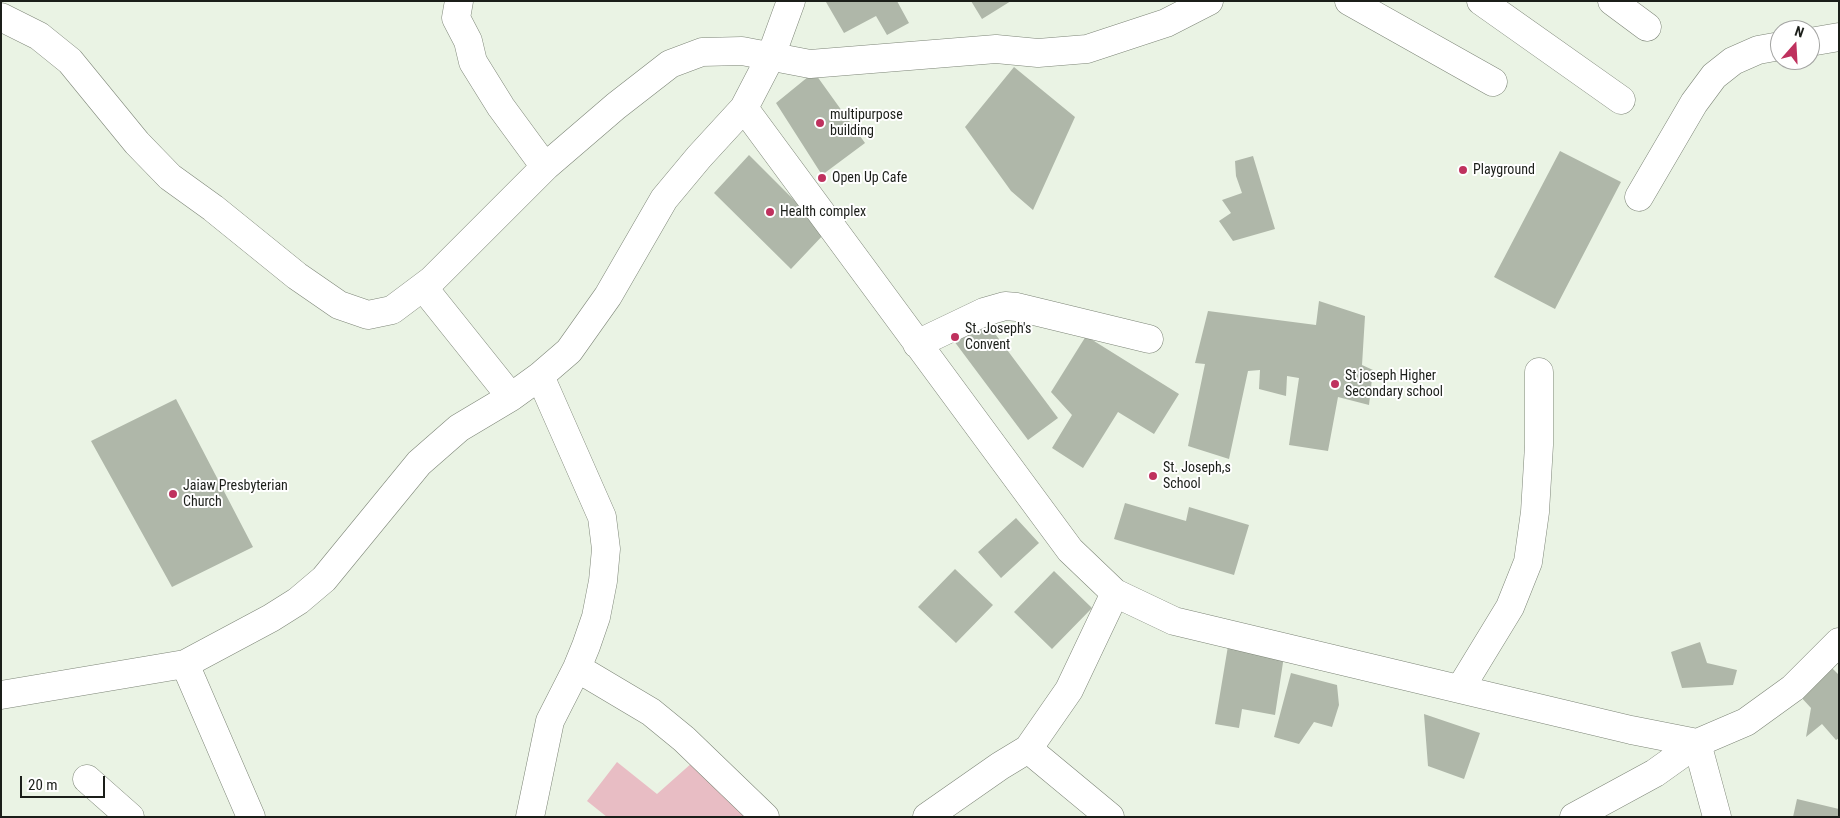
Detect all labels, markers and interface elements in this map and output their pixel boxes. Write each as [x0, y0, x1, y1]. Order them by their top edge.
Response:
north arrow [1770, 20, 1820, 70]
text: N [1793, 23, 1806, 41]
place label: multipurpose building [830, 107, 903, 140]
marker: multipurpose building [814, 117, 826, 129]
place label: Playground [1473, 162, 1535, 178]
marker: Playground [1457, 164, 1469, 176]
place label: Open Up Cafe [832, 170, 907, 186]
marker: Open Up Cafe [816, 172, 828, 184]
place label: Health complex [780, 204, 866, 220]
marker: Health complex [764, 206, 776, 218]
place label: St. Joseph's Convent [965, 321, 1031, 354]
marker: St. Joseph's Convent [949, 331, 961, 343]
place label: St joseph Higher Secondary school [1345, 368, 1443, 401]
marker: St joseph Higher Secondary school [1329, 378, 1341, 390]
place label: St. Joseph,s School [1163, 460, 1231, 492]
marker: St. Joseph,s School [1147, 470, 1159, 482]
place label: Jaiaw Presbyterian Church [183, 478, 288, 511]
marker: Jaiaw Presbyterian Church [167, 488, 179, 500]
scale bar [22, 766, 108, 798]
text: 20 m [28, 776, 58, 794]

